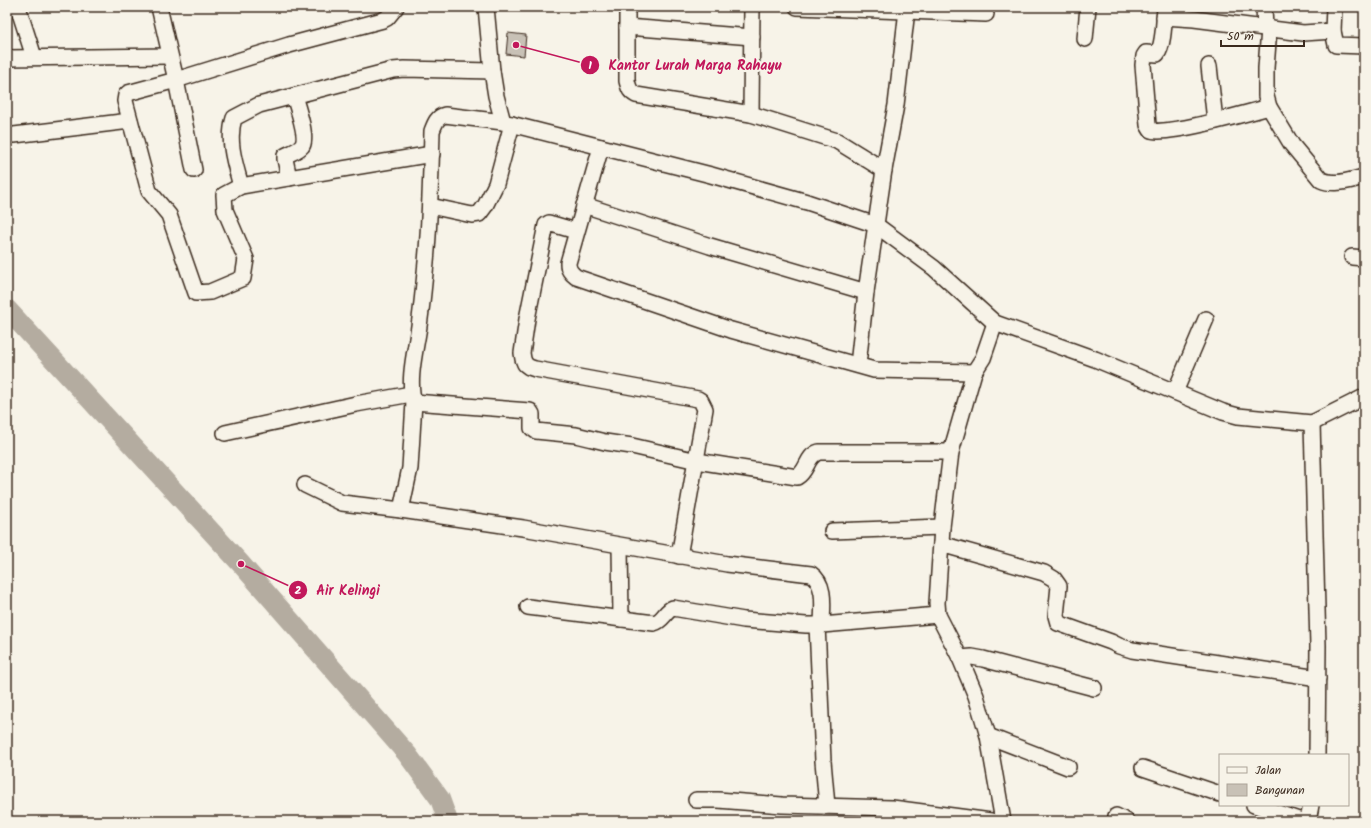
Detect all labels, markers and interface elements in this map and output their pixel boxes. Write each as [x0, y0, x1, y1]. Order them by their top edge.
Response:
scale bar [1221, 22, 1304, 48]
text: 50 m [1227, 27, 1254, 46]
callout: Kantor Lurah Marga Rahayu [580, 52, 789, 78]
text: Kantor Lurah Marga Rahayu [608, 55, 782, 77]
text: 1 [588, 56, 592, 75]
callout: Air Kelingi [288, 577, 388, 603]
text: Air Kelingi [316, 580, 380, 602]
text: 2 [295, 581, 302, 600]
legend [1219, 754, 1349, 806]
text: Jalan [1255, 761, 1281, 780]
text: Bangunan [1255, 781, 1305, 800]

